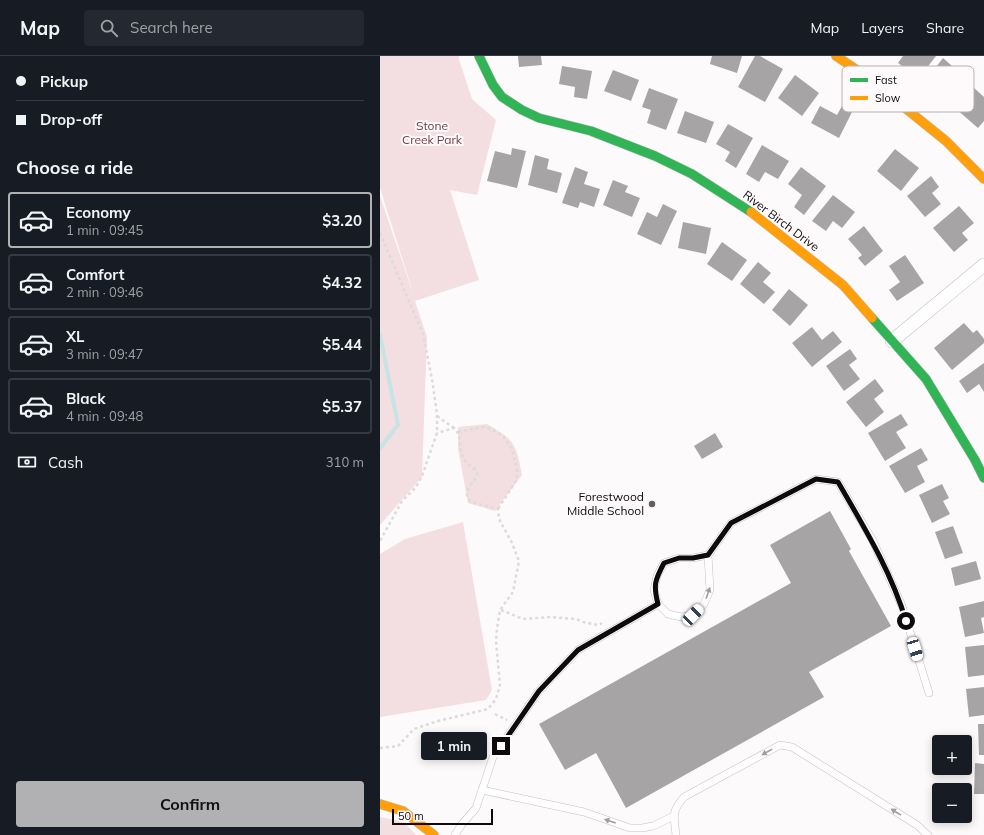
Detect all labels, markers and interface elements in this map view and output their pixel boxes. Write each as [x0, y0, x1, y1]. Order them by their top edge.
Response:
search box [84, 10, 364, 46]
text: Map [20, 16, 60, 40]
icon: search [98, 17, 120, 39]
text: Search here [130, 18, 213, 37]
text: Map [810, 19, 839, 37]
text: Layers [861, 19, 904, 37]
text: Share [926, 19, 964, 37]
legend [842, 66, 974, 112]
text: Pickup [40, 72, 88, 91]
text: Fast [875, 73, 897, 87]
text: Slow [875, 91, 901, 105]
text: Drop-off [40, 110, 102, 129]
park label: Stone Creek Park [402, 118, 463, 147]
text: Choose a ride [16, 156, 133, 179]
street label: River Birch Drive [740, 187, 822, 254]
icon: car [18, 202, 54, 238]
text: Economy [66, 203, 131, 222]
text: $3.20 [322, 211, 362, 230]
text: 1 min · 09:45 [66, 222, 143, 238]
icon: car [18, 264, 54, 300]
text: Comfort [66, 265, 124, 284]
text: $4.32 [322, 273, 362, 292]
text: 2 min · 09:46 [66, 284, 143, 300]
icon: car [18, 326, 54, 362]
text: XL [66, 327, 84, 346]
text: $5.44 [322, 335, 362, 354]
text: 3 min · 09:47 [66, 346, 143, 362]
icon: car [18, 388, 54, 424]
text: Black [66, 389, 105, 408]
text: $5.37 [322, 397, 362, 416]
text: 4 min · 09:48 [66, 408, 143, 424]
icon: cash [16, 451, 38, 473]
text: Cash [48, 453, 83, 472]
text: 310 m [326, 454, 364, 470]
place label: Forestwood Middle School [567, 489, 644, 518]
marker: Forestwood Middle School [647, 499, 657, 509]
one-way arrow [705, 587, 711, 599]
car [680, 602, 706, 628]
route start [897, 612, 915, 630]
car [906, 636, 924, 662]
callout: 1 min [421, 732, 487, 760]
map controls [932, 735, 972, 823]
button: + [932, 735, 972, 775]
route end [492, 737, 510, 755]
text: 1 min [437, 738, 471, 754]
one-way arrow [761, 748, 773, 755]
button: Confirm [16, 781, 364, 827]
button: − [932, 783, 972, 823]
scale bar [392, 807, 493, 826]
one-way arrow [891, 808, 902, 816]
text: 50 m [398, 809, 424, 823]
one-way arrow [604, 818, 616, 824]

